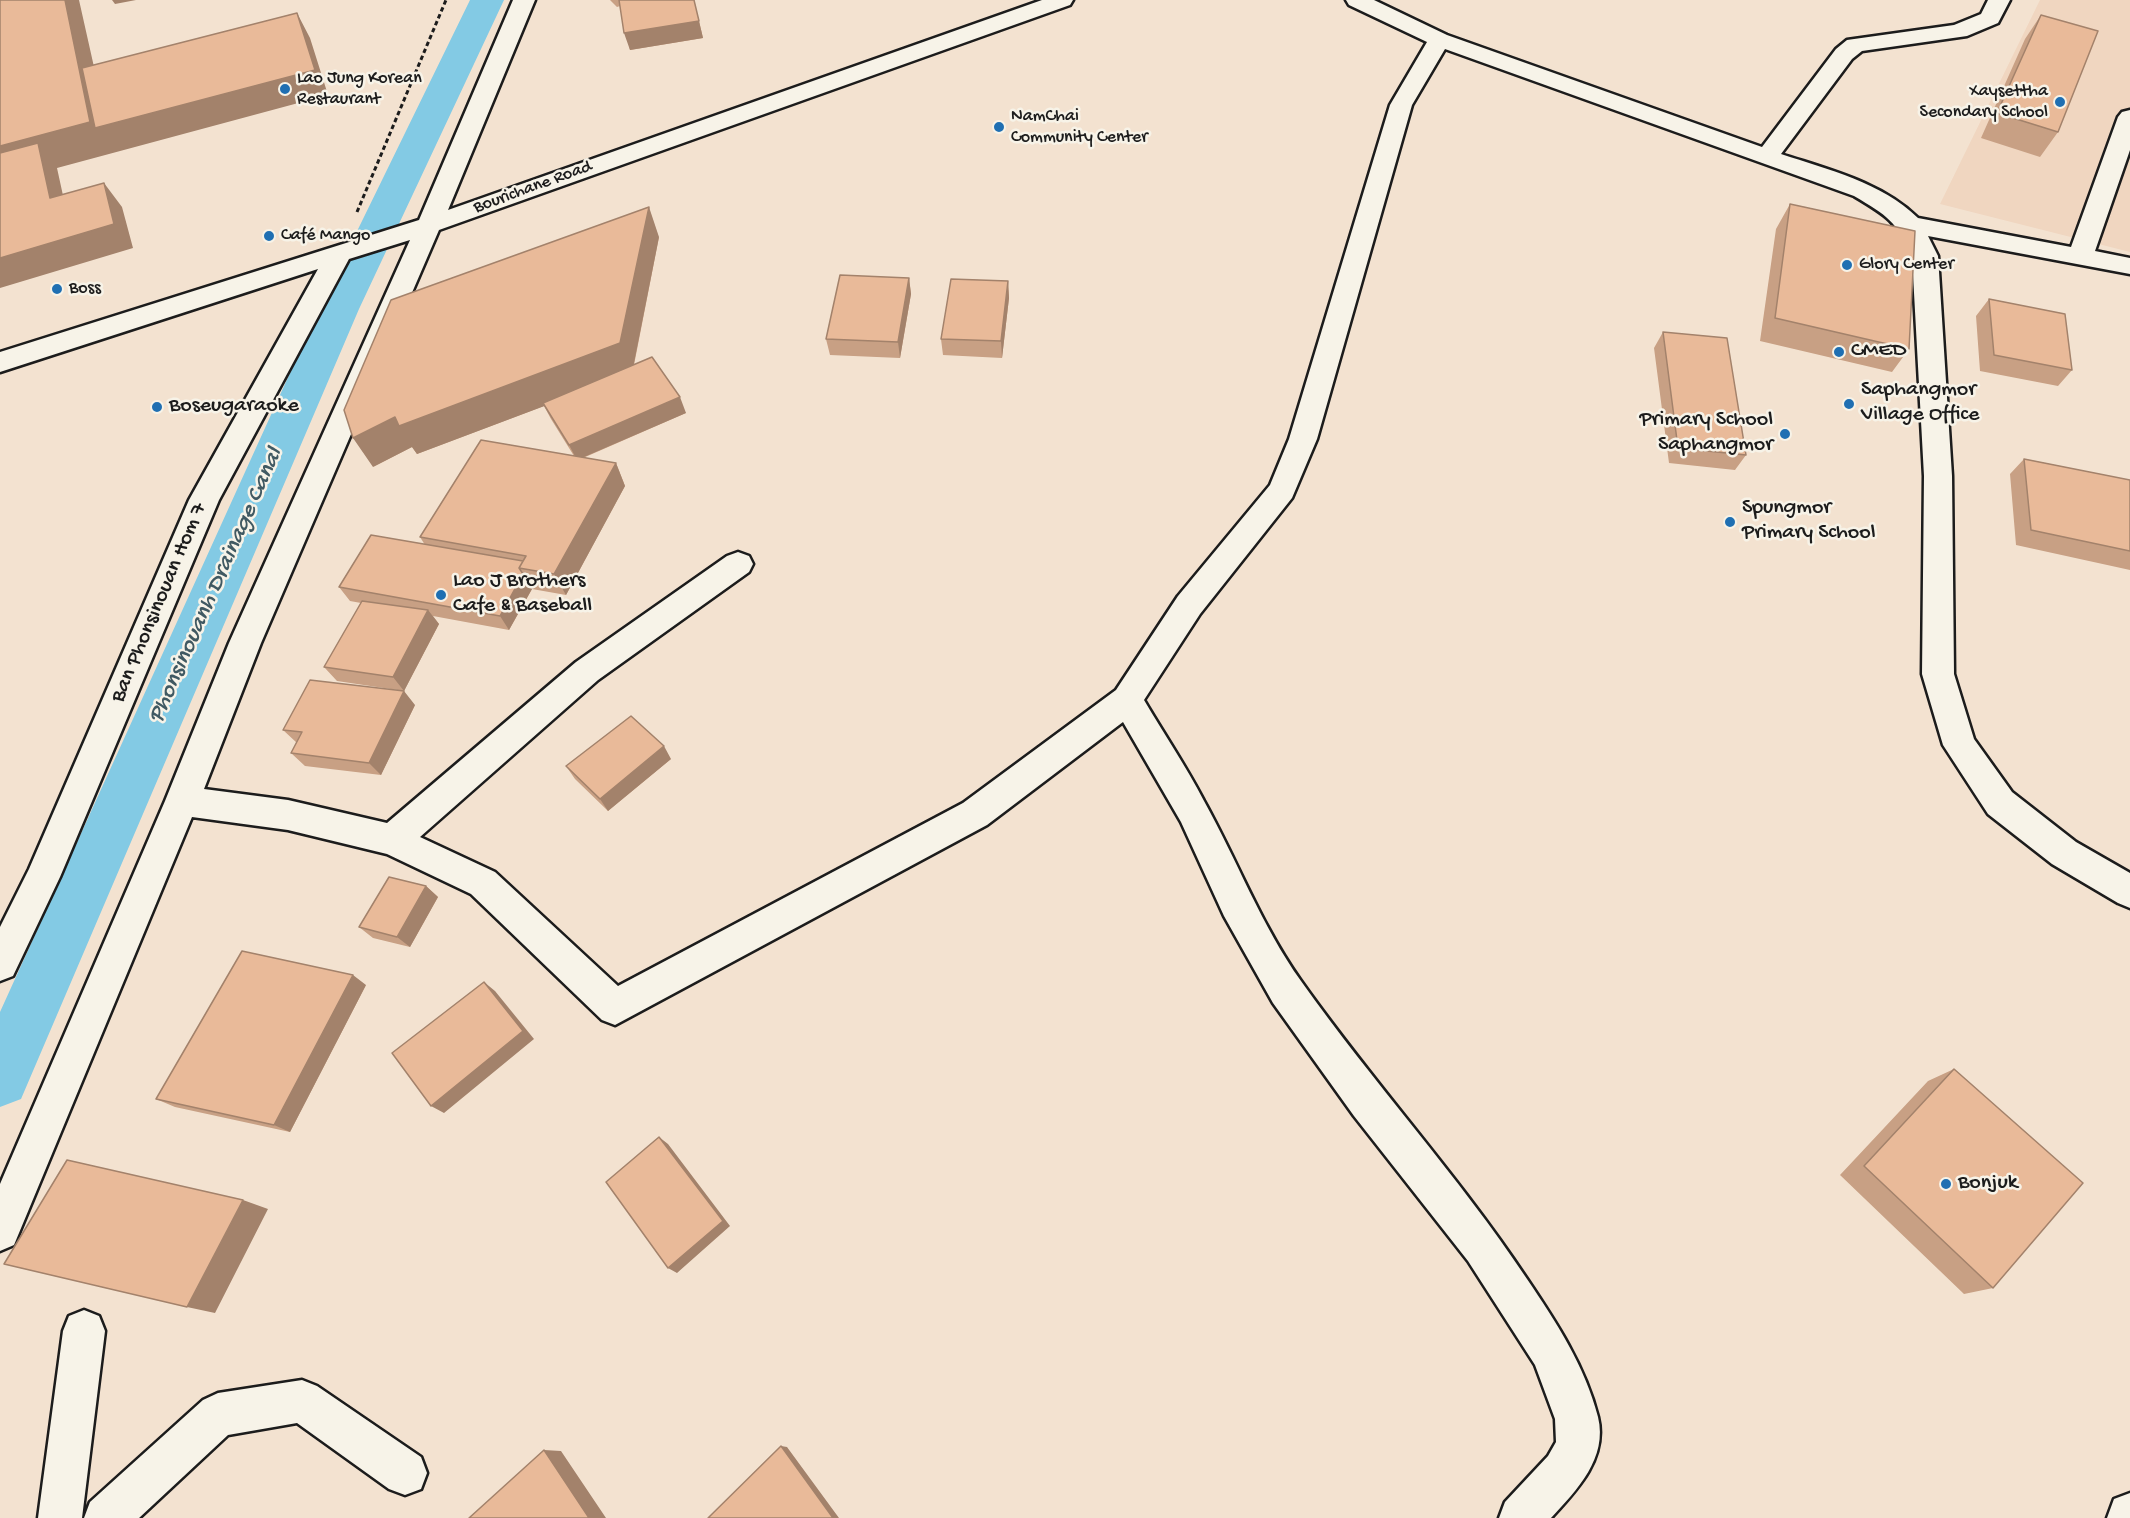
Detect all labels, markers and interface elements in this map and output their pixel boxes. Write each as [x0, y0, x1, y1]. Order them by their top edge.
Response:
place label: Lao Jung Korean Restaurant [297, 68, 422, 110]
place label: Xaysettha Secondary School [1920, 81, 2048, 124]
marker: Lao Jung Korean Restaurant [278, 82, 292, 96]
marker: Xaysettha Secondary School [2053, 95, 2067, 109]
place label: NamChai Community Center [1011, 106, 1148, 148]
marker: NamChai Community Center [992, 120, 1006, 134]
street label: Bourichane Road [471, 157, 595, 219]
place label: Café Mango [281, 225, 370, 247]
marker: Café Mango [262, 229, 276, 243]
place label: Glory Center [1859, 254, 1954, 276]
marker: Glory Center [1840, 258, 1854, 272]
place label: Boss [69, 278, 101, 300]
marker: Boss [50, 282, 64, 296]
place label: CMED [1851, 339, 1906, 365]
marker: CMED [1832, 345, 1846, 359]
place label: Saphangmor Village Office [1861, 378, 1979, 430]
place label: Boseugaraoke [169, 394, 299, 420]
marker: Saphangmor Village Office [1842, 397, 1856, 411]
marker: Boseugaraoke [150, 400, 164, 414]
place label: Primary School Saphangmor [1639, 408, 1773, 460]
marker: Primary School Saphangmor [1778, 427, 1792, 441]
water label: Phonsinouanh Drainage Canal [143, 444, 291, 728]
place label: Spungmor Primary School [1742, 496, 1876, 548]
street label: Ban Phonsinouan Hom 7 [106, 499, 214, 707]
marker: Spungmor Primary School [1723, 515, 1737, 529]
place label: Lao J Brothers Cafe & Baseball [453, 569, 592, 620]
marker: Lao J Brothers Cafe & Baseball [434, 588, 448, 602]
place label: Bonjuk [1958, 1171, 2018, 1197]
marker: Bonjuk [1939, 1177, 1953, 1191]

